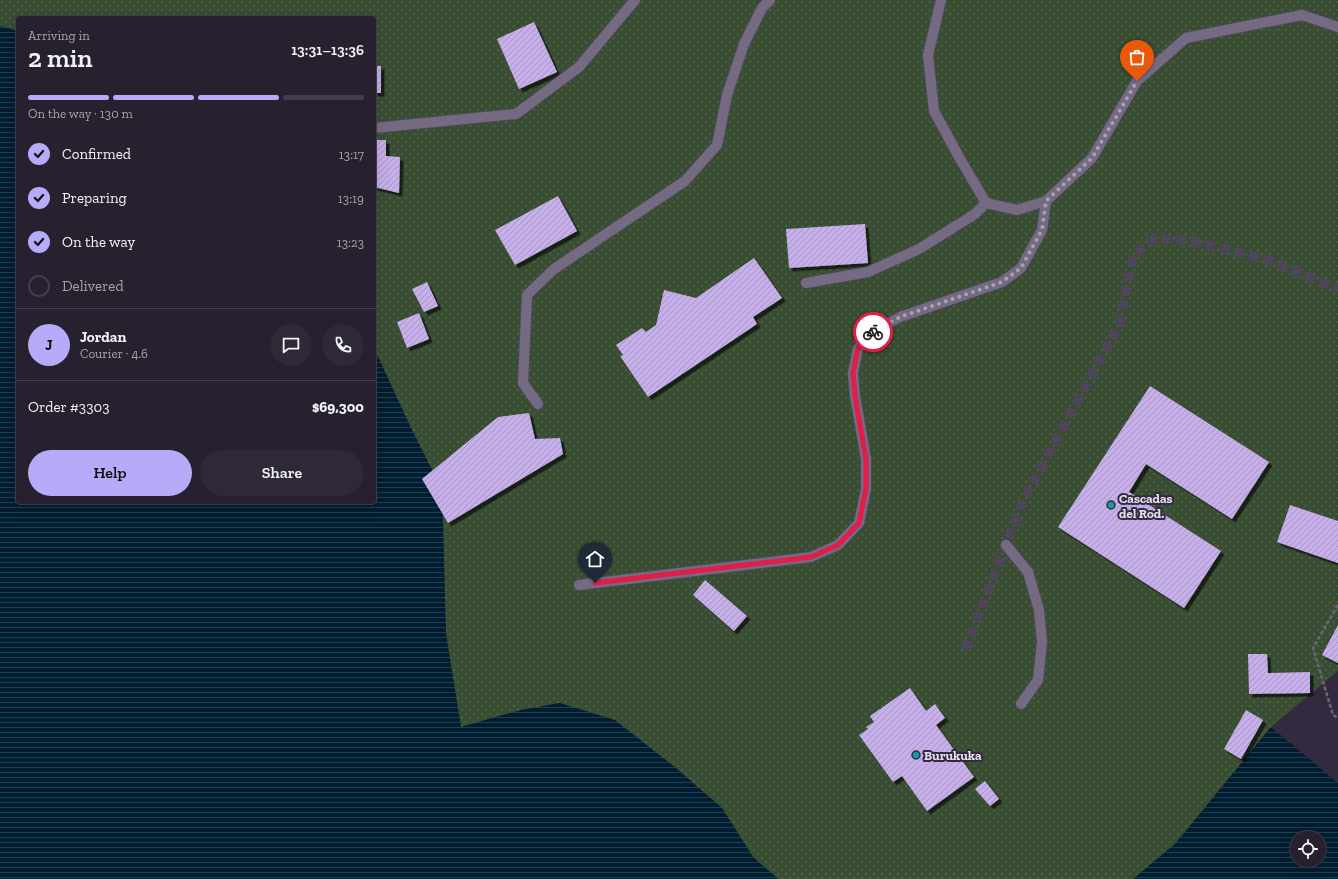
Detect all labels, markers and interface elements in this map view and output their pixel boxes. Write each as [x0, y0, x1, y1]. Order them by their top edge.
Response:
text: Arriving in [28, 28, 90, 43]
pin [1120, 40, 1154, 81]
text: 13:31–13:36 [291, 41, 364, 59]
text: 2 min [28, 42, 92, 74]
icon: bag [1126, 46, 1148, 68]
text: On the way · 130 m [28, 106, 133, 121]
icon: check [28, 143, 50, 165]
text: Confirmed [62, 145, 131, 163]
text: 13:17 [339, 147, 364, 162]
icon: check [28, 187, 50, 209]
text: Preparing [62, 189, 127, 207]
text: 13:19 [338, 191, 364, 206]
icon: check [28, 231, 50, 253]
text: On the way [62, 233, 135, 251]
text: 13:23 [337, 235, 364, 250]
text: Delivered [62, 277, 124, 295]
courier [853, 312, 893, 352]
icon: bike [862, 321, 884, 343]
button: chat [270, 324, 312, 366]
button: phone [322, 324, 364, 366]
text: Jordan [80, 328, 126, 346]
text: J [45, 336, 53, 354]
text: Courier · 4.6 [80, 346, 148, 361]
text: Order #3303 [28, 398, 110, 416]
text: $69,300 [312, 398, 364, 416]
button: Help [28, 450, 192, 496]
button: Share [200, 450, 364, 496]
place label: Cascadas del Rod. [1119, 491, 1173, 521]
marker: Cascadas del Rod. [1106, 500, 1116, 510]
pin [578, 542, 612, 583]
icon: home [584, 548, 606, 570]
place label: Burukuka [924, 748, 982, 763]
marker: Burukuka [911, 750, 921, 760]
map controls [1290, 831, 1326, 867]
button: locate [1290, 831, 1326, 867]

